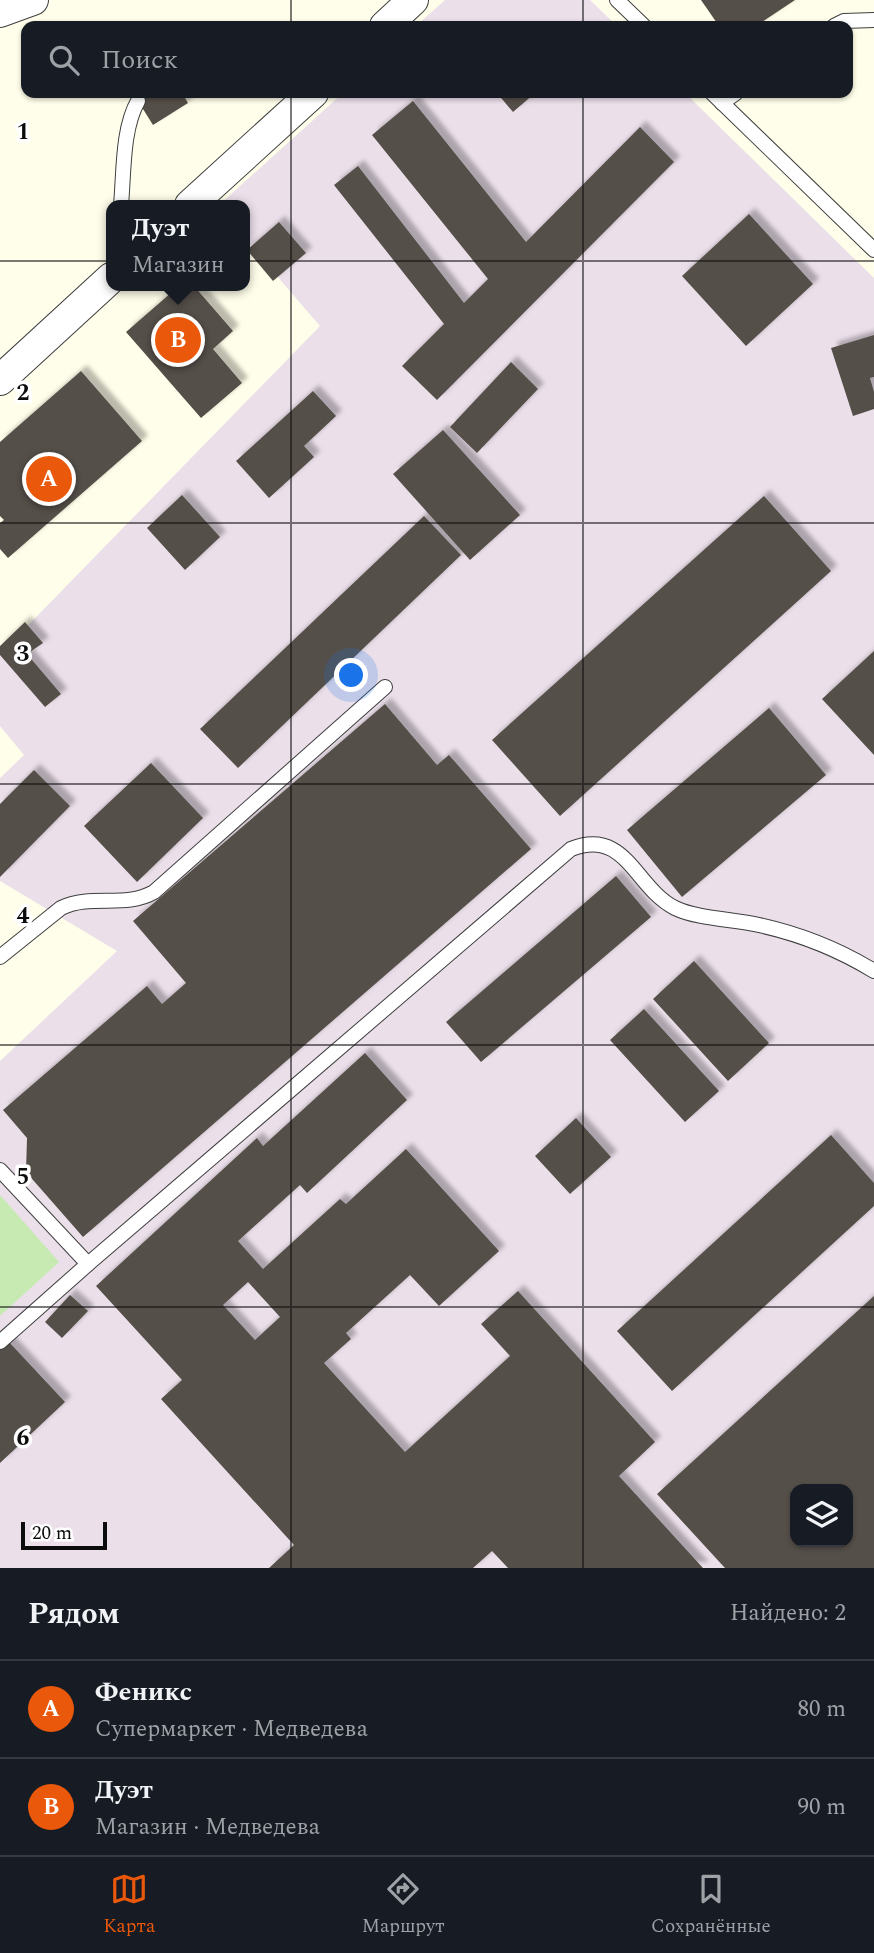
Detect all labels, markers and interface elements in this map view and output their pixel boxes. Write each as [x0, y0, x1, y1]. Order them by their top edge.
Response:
search box [21, 21, 853, 98]
text: Поиск [101, 40, 178, 80]
icon: search [45, 41, 83, 79]
text: 1 [17, 115, 29, 150]
popup [106, 200, 250, 291]
text: Дуэт [132, 208, 189, 248]
text: Магазин [132, 248, 224, 283]
pin: B [155, 314, 201, 366]
text: 2 [17, 376, 30, 411]
pin: A [26, 453, 72, 505]
text: 3 [17, 637, 30, 672]
your location [334, 658, 368, 692]
text: 4 [17, 899, 30, 934]
text: 5 [17, 1160, 29, 1195]
text: 6 [17, 1421, 30, 1456]
map controls [790, 1484, 853, 1547]
button: layers [790, 1484, 853, 1547]
scale bar [21, 1519, 107, 1551]
text: 20 m [32, 1519, 72, 1548]
text: Рядом [28, 1591, 120, 1637]
text: Найдено: 2 [730, 1596, 846, 1631]
text: Феникс [95, 1672, 192, 1712]
text: A [42, 1692, 60, 1727]
text: 80 m [797, 1692, 846, 1727]
text: Супермаркет · Медведева [95, 1712, 368, 1747]
text: Дуэт [95, 1770, 153, 1810]
text: B [43, 1790, 59, 1825]
text: 90 m [797, 1790, 846, 1825]
text: Магазин · Медведева [95, 1810, 320, 1845]
tab: Карта [103, 1870, 155, 1941]
tab: Маршрут [362, 1870, 445, 1941]
tab: Сохранённые [651, 1870, 771, 1941]

